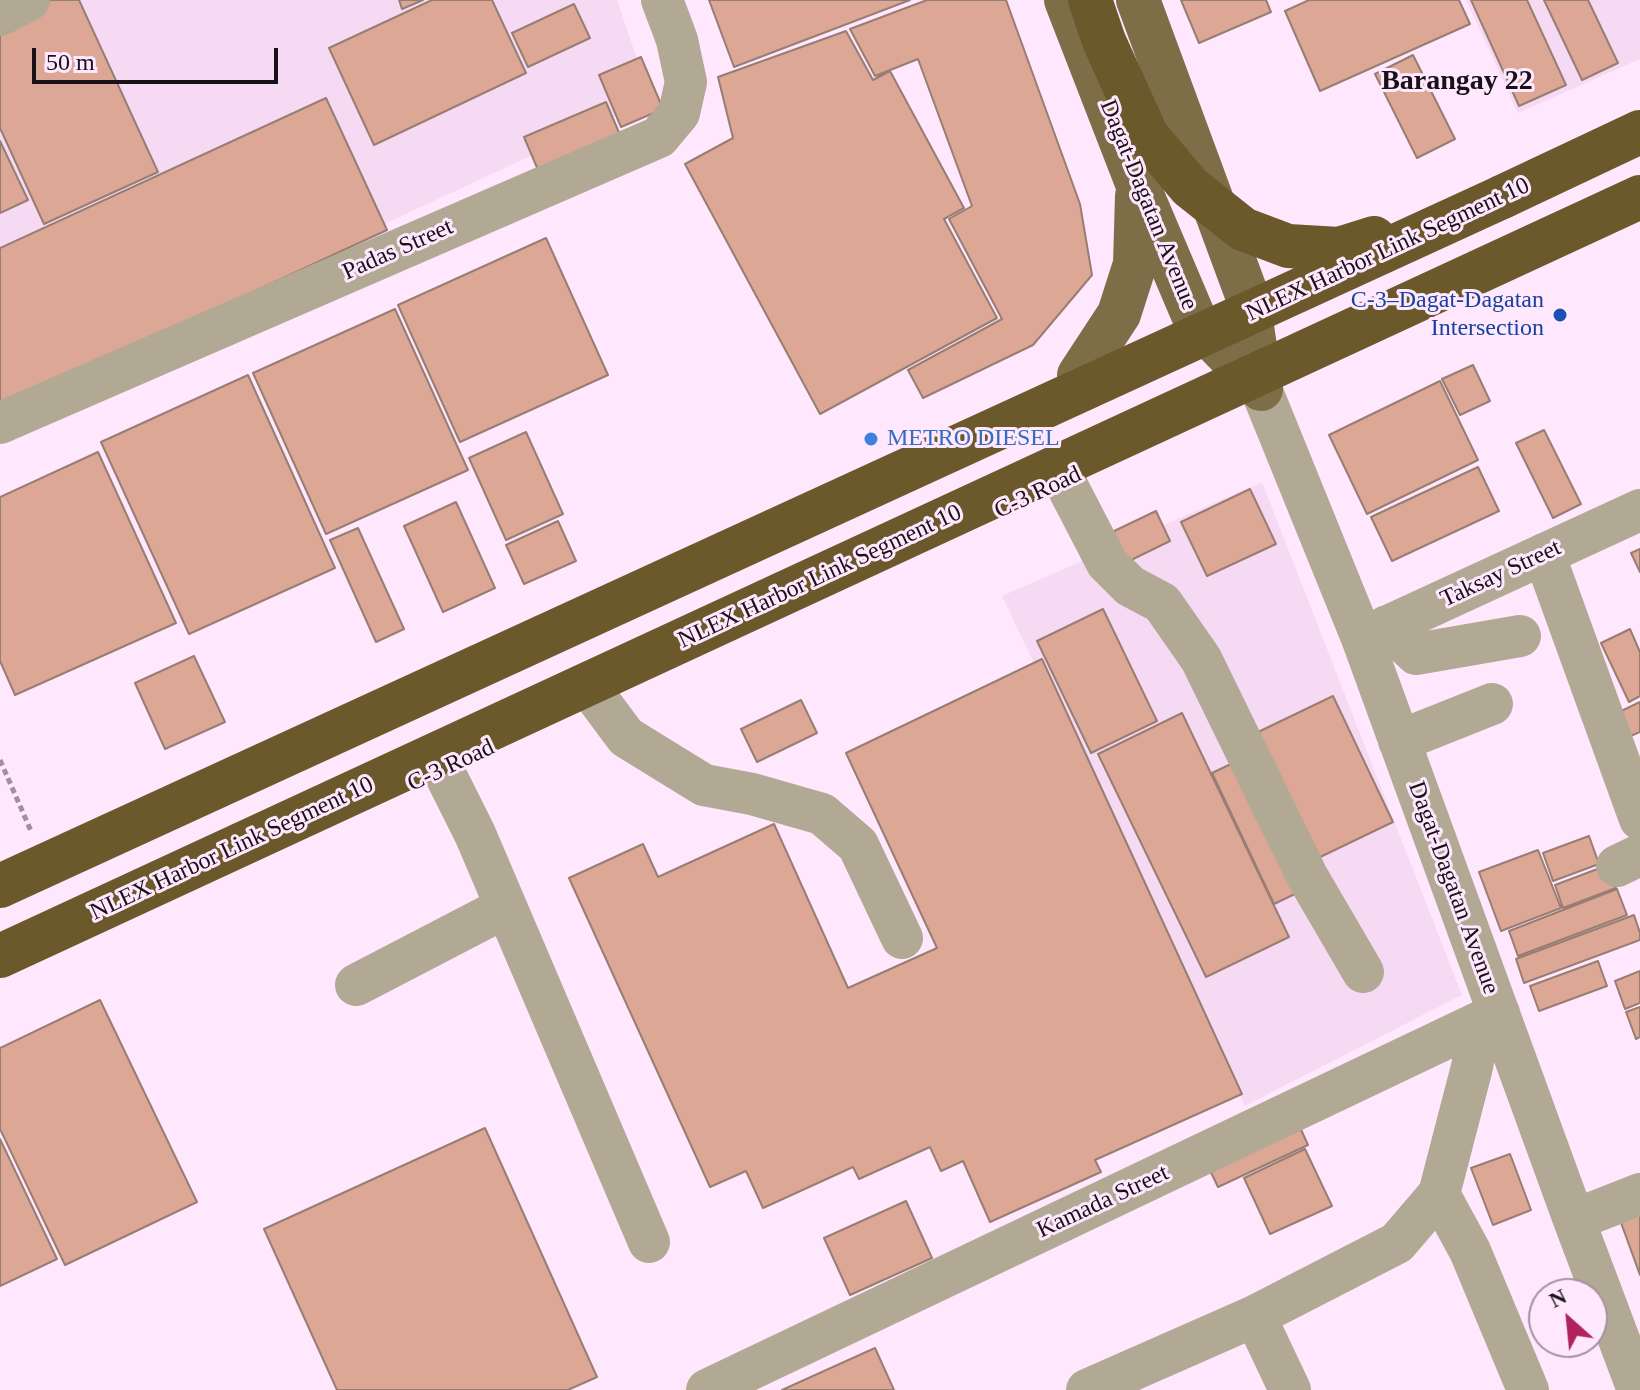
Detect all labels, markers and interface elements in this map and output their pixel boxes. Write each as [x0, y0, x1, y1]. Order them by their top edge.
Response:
scale bar [36, 32, 282, 82]
text: 50 m [46, 49, 95, 75]
district label: Barangay 22 [1381, 65, 1533, 99]
street label: Dagat-Dagatan Avenue [1093, 96, 1203, 314]
street label: NLEX Harbor Link Segment 10 [1242, 172, 1534, 328]
street label: Padas Street [338, 213, 458, 287]
place label: C-3–Dagat-Dagatan Intersection [1351, 287, 1544, 343]
marker: C-3–Dagat-Dagatan Intersection [1551, 306, 1569, 324]
place label: METRO DIESEL [887, 425, 1060, 453]
marker: METRO DIESEL [862, 430, 880, 448]
street label: C-3 Road [990, 460, 1086, 526]
street label: NLEX Harbor Link Segment 10 [674, 499, 966, 655]
street label: Taksay Street [1436, 534, 1566, 614]
street label: C-3 Road [403, 733, 499, 799]
street label: NLEX Harbor Link Segment 10 [86, 771, 378, 927]
street label: Dagat-Dagatan Avenue [1401, 778, 1505, 998]
street label: Kamada Street [1033, 1159, 1173, 1245]
north arrow [1528, 1278, 1608, 1358]
text: N [1545, 1283, 1571, 1313]

